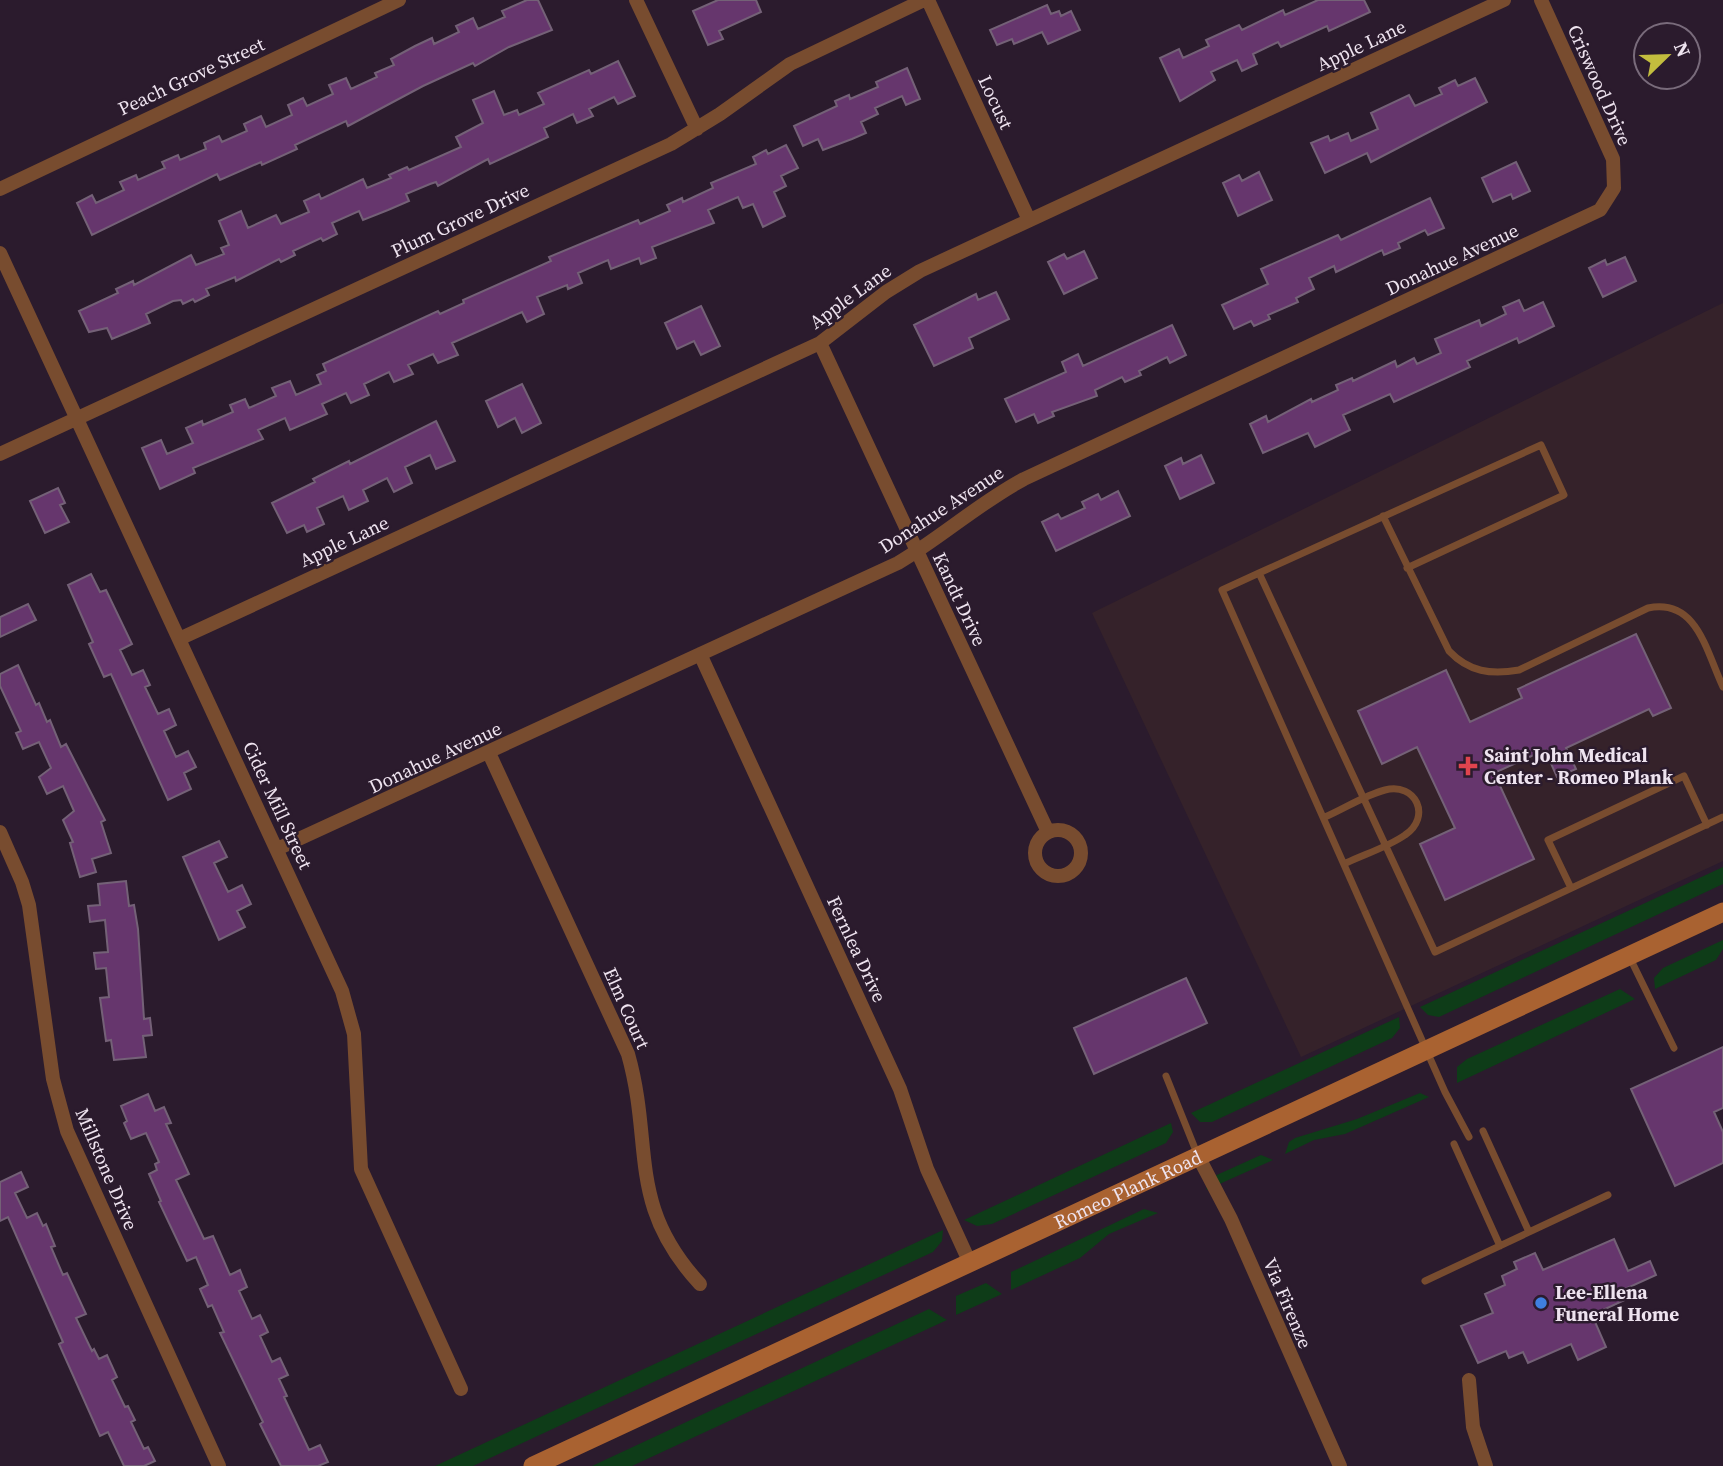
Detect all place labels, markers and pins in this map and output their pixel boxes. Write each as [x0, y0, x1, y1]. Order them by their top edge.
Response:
place label: Saint John Medical Center - Romeo Plank [1484, 742, 1674, 790]
marker: Saint John Medical Center - Romeo Plank [1458, 756, 1478, 776]
place label: Lee-Ellena Funeral Home [1555, 1279, 1679, 1327]
marker: Lee-Ellena Funeral Home [1533, 1295, 1549, 1311]

